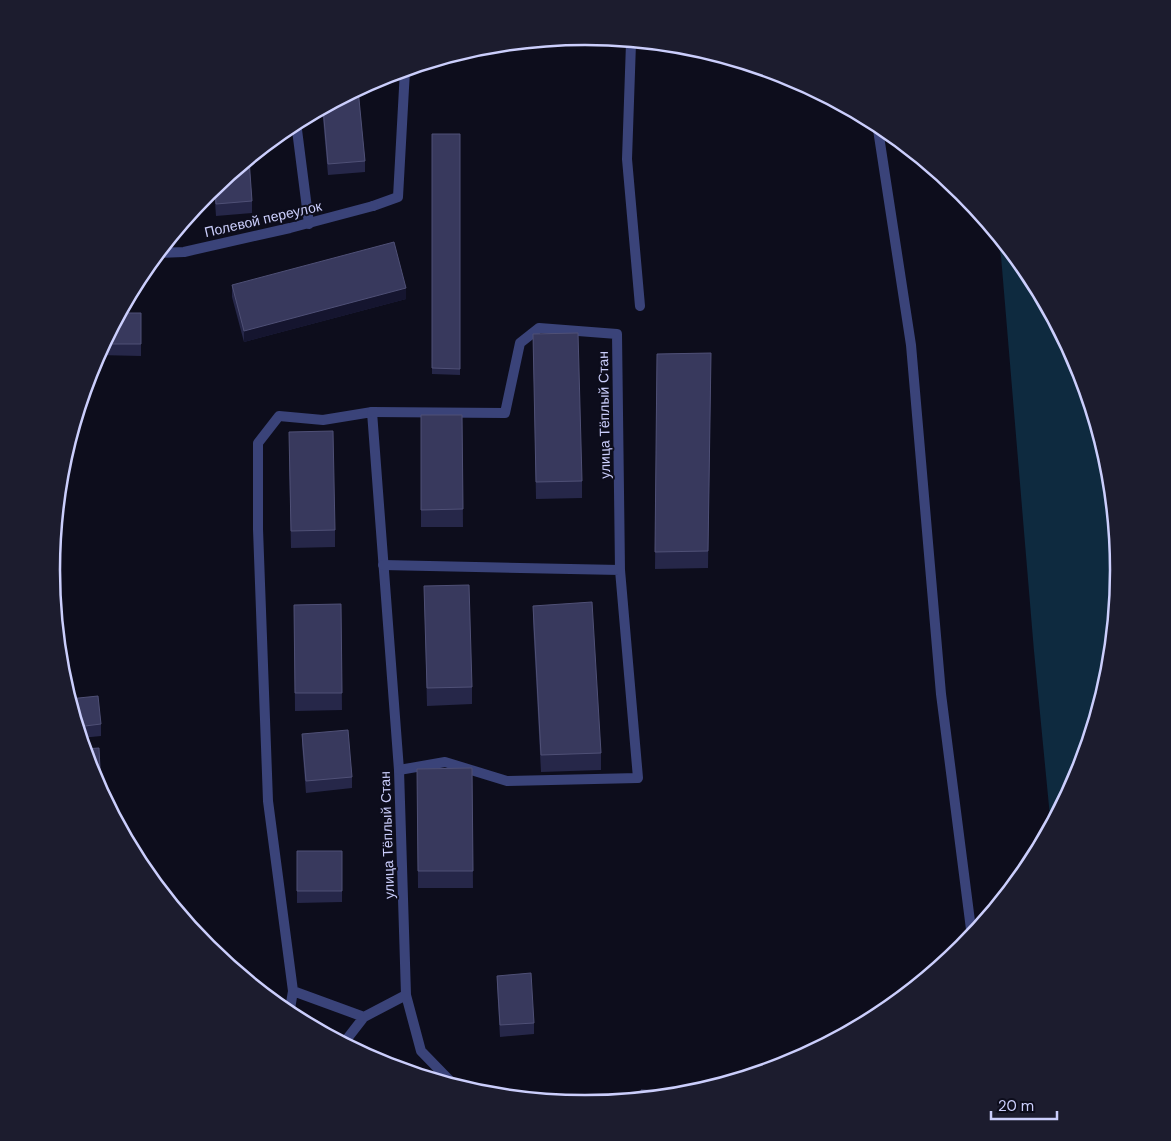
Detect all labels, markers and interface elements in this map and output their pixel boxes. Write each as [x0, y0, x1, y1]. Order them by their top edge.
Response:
street label: Полевой переулок [203, 197, 324, 241]
street label: улица Тёплый Стан [594, 351, 614, 479]
street label: улица Тёплый Стан [376, 771, 398, 899]
scale bar [991, 1088, 1057, 1120]
text: 20 m [998, 1096, 1034, 1116]

